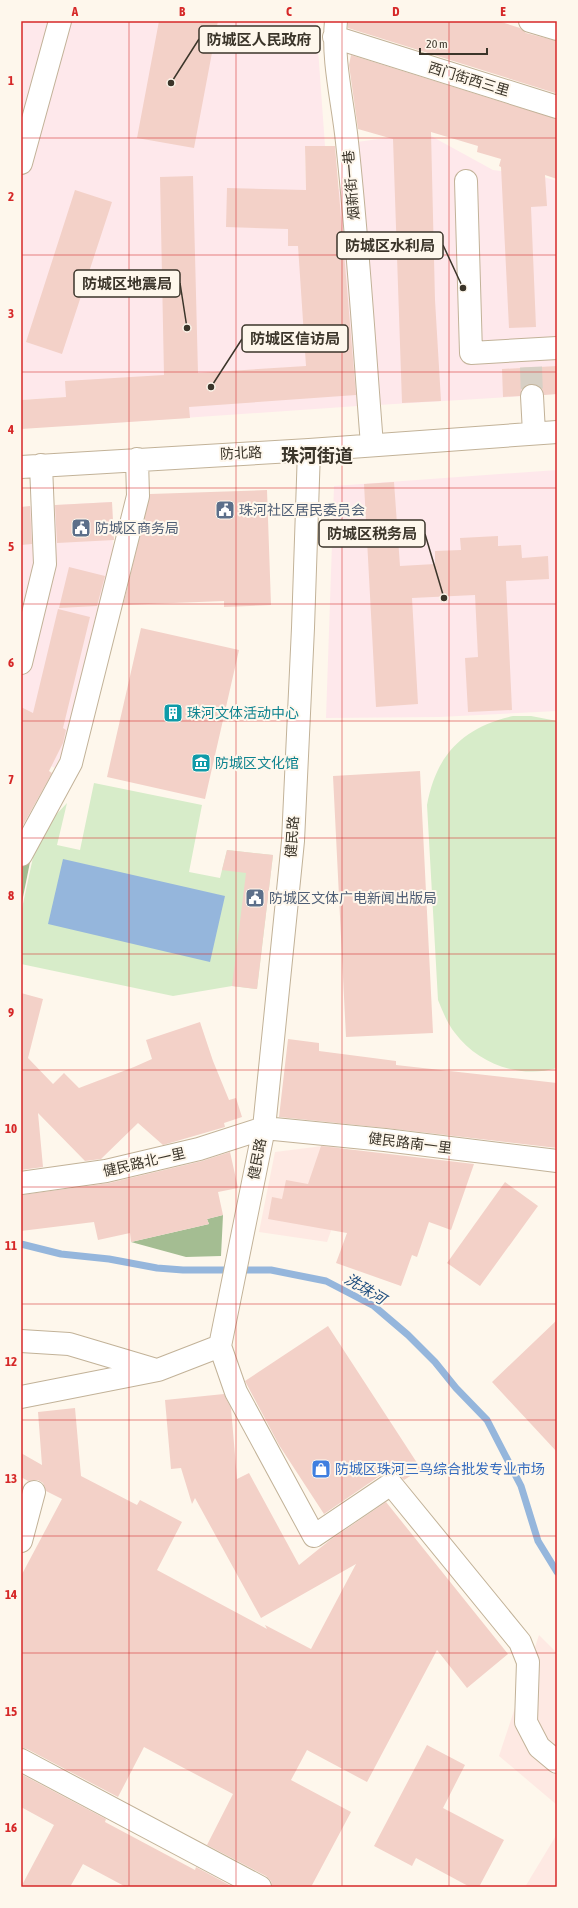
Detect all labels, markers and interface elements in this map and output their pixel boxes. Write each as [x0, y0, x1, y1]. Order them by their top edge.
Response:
text: A [71, 4, 79, 19]
text: B [179, 4, 186, 19]
text: C [286, 4, 292, 19]
text: D [392, 4, 400, 19]
text: E [500, 4, 506, 19]
callout: 防城区人民政府 [199, 26, 320, 53]
scale bar [420, 30, 487, 56]
text: 防城区人民政府 [206, 31, 312, 48]
text: 20 m [426, 37, 448, 51]
street label: 西门街西三里 [426, 59, 512, 99]
text: 1 [8, 73, 14, 88]
street label: 烟新街一巷 [340, 149, 362, 221]
text: 2 [8, 189, 14, 204]
callout: 防城区水利局 [337, 232, 443, 259]
text: 防城区水利局 [345, 237, 435, 254]
callout: 防城区地震局 [74, 270, 180, 297]
text: 防城区地震局 [82, 275, 172, 292]
text: 3 [8, 306, 14, 321]
callout: 防城区信访局 [242, 325, 348, 352]
text: 防城区信访局 [250, 330, 340, 347]
text: 4 [7, 422, 14, 437]
street label: 防北路 [220, 444, 262, 462]
district label: 珠河街道 [281, 445, 353, 466]
public building icon: 珠河社区居民委员会 [214, 499, 236, 521]
place label: 珠河社区居民委员会 [239, 502, 365, 518]
public building icon: 防城区商务局 [70, 517, 92, 539]
place label: 防城区商务局 [95, 520, 179, 536]
callout: 防城区税务局 [319, 520, 425, 547]
text: 防城区税务局 [327, 525, 417, 542]
text: 5 [8, 539, 14, 554]
text: 6 [8, 655, 14, 670]
building icon: 珠河文体活动中心 [162, 702, 184, 724]
place label: 珠河文体活动中心 [187, 705, 299, 721]
museum icon: 防城区文化馆 [190, 752, 212, 774]
place label: 防城区文化馆 [215, 755, 299, 771]
text: 7 [8, 772, 14, 787]
street label: 健民路 [283, 815, 301, 859]
public building icon: 防城区文体广电新闻出版局 [244, 887, 266, 909]
text: 8 [8, 888, 14, 903]
place label: 防城区文体广电新闻出版局 [269, 890, 437, 906]
text: 9 [8, 1005, 14, 1020]
text: 10 [5, 1121, 17, 1136]
street label: 健民路南一里 [367, 1130, 453, 1156]
street label: 健民路 [245, 1137, 269, 1181]
street label: 健民路北一里 [101, 1145, 187, 1179]
text: 11 [5, 1238, 17, 1253]
water label: 洗珠河 [342, 1270, 391, 1309]
text: 12 [5, 1354, 17, 1369]
shop icon: 防城区珠河三鸟综合批发专业市场 [310, 1458, 332, 1480]
place label: 防城区珠河三鸟综合批发专业市场 [335, 1461, 545, 1477]
text: 13 [5, 1471, 17, 1486]
text: 14 [5, 1587, 17, 1602]
text: 15 [5, 1704, 17, 1719]
text: 16 [5, 1820, 17, 1835]

